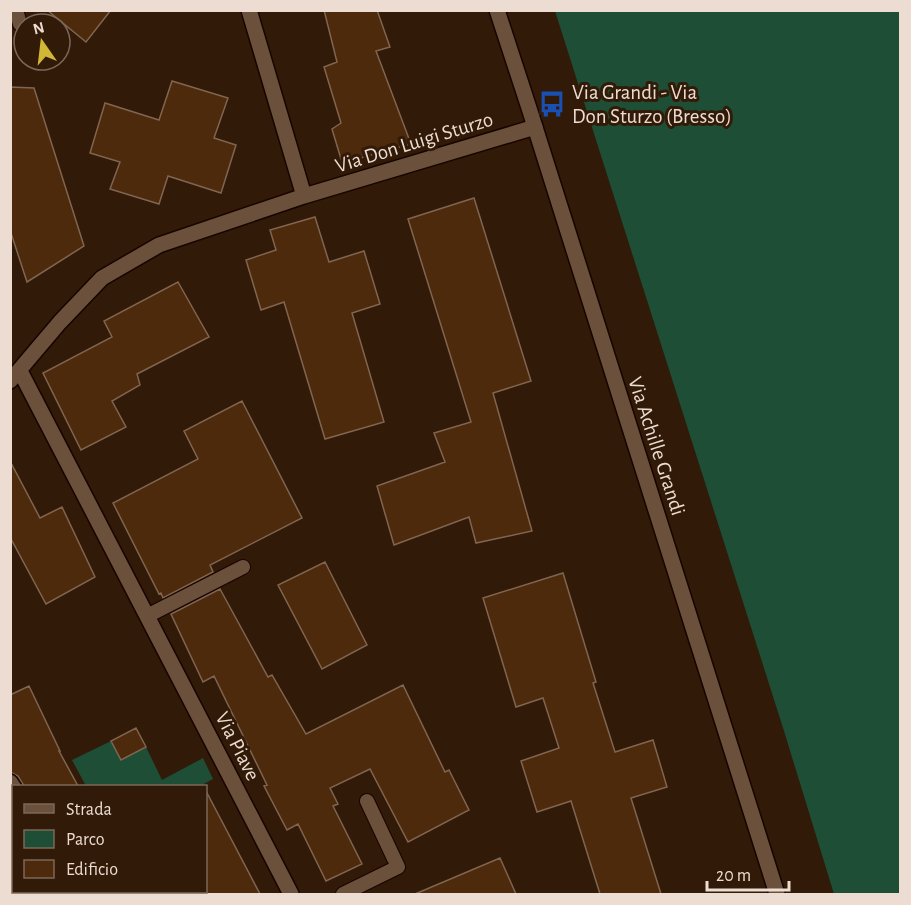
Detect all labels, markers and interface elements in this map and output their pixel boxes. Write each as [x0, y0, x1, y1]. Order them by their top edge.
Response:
north arrow [12, 12, 72, 72]
text: N [31, 19, 46, 38]
place label: Via Grandi - Via Don Sturzo (Bresso) [572, 82, 732, 127]
bus stop icon: Via Grandi - Via Don Sturzo (Bresso) [537, 89, 567, 119]
street label: Via Don Luigi Sturzo [333, 108, 496, 176]
street label: Via Achille Grandi [624, 374, 689, 518]
street label: Via Piave [211, 709, 264, 784]
legend [12, 785, 207, 893]
text: Strada [66, 801, 112, 819]
text: Parco [66, 831, 105, 849]
scale bar [707, 854, 790, 892]
text: Edificio [66, 861, 118, 879]
text: 20 m [716, 867, 751, 885]

